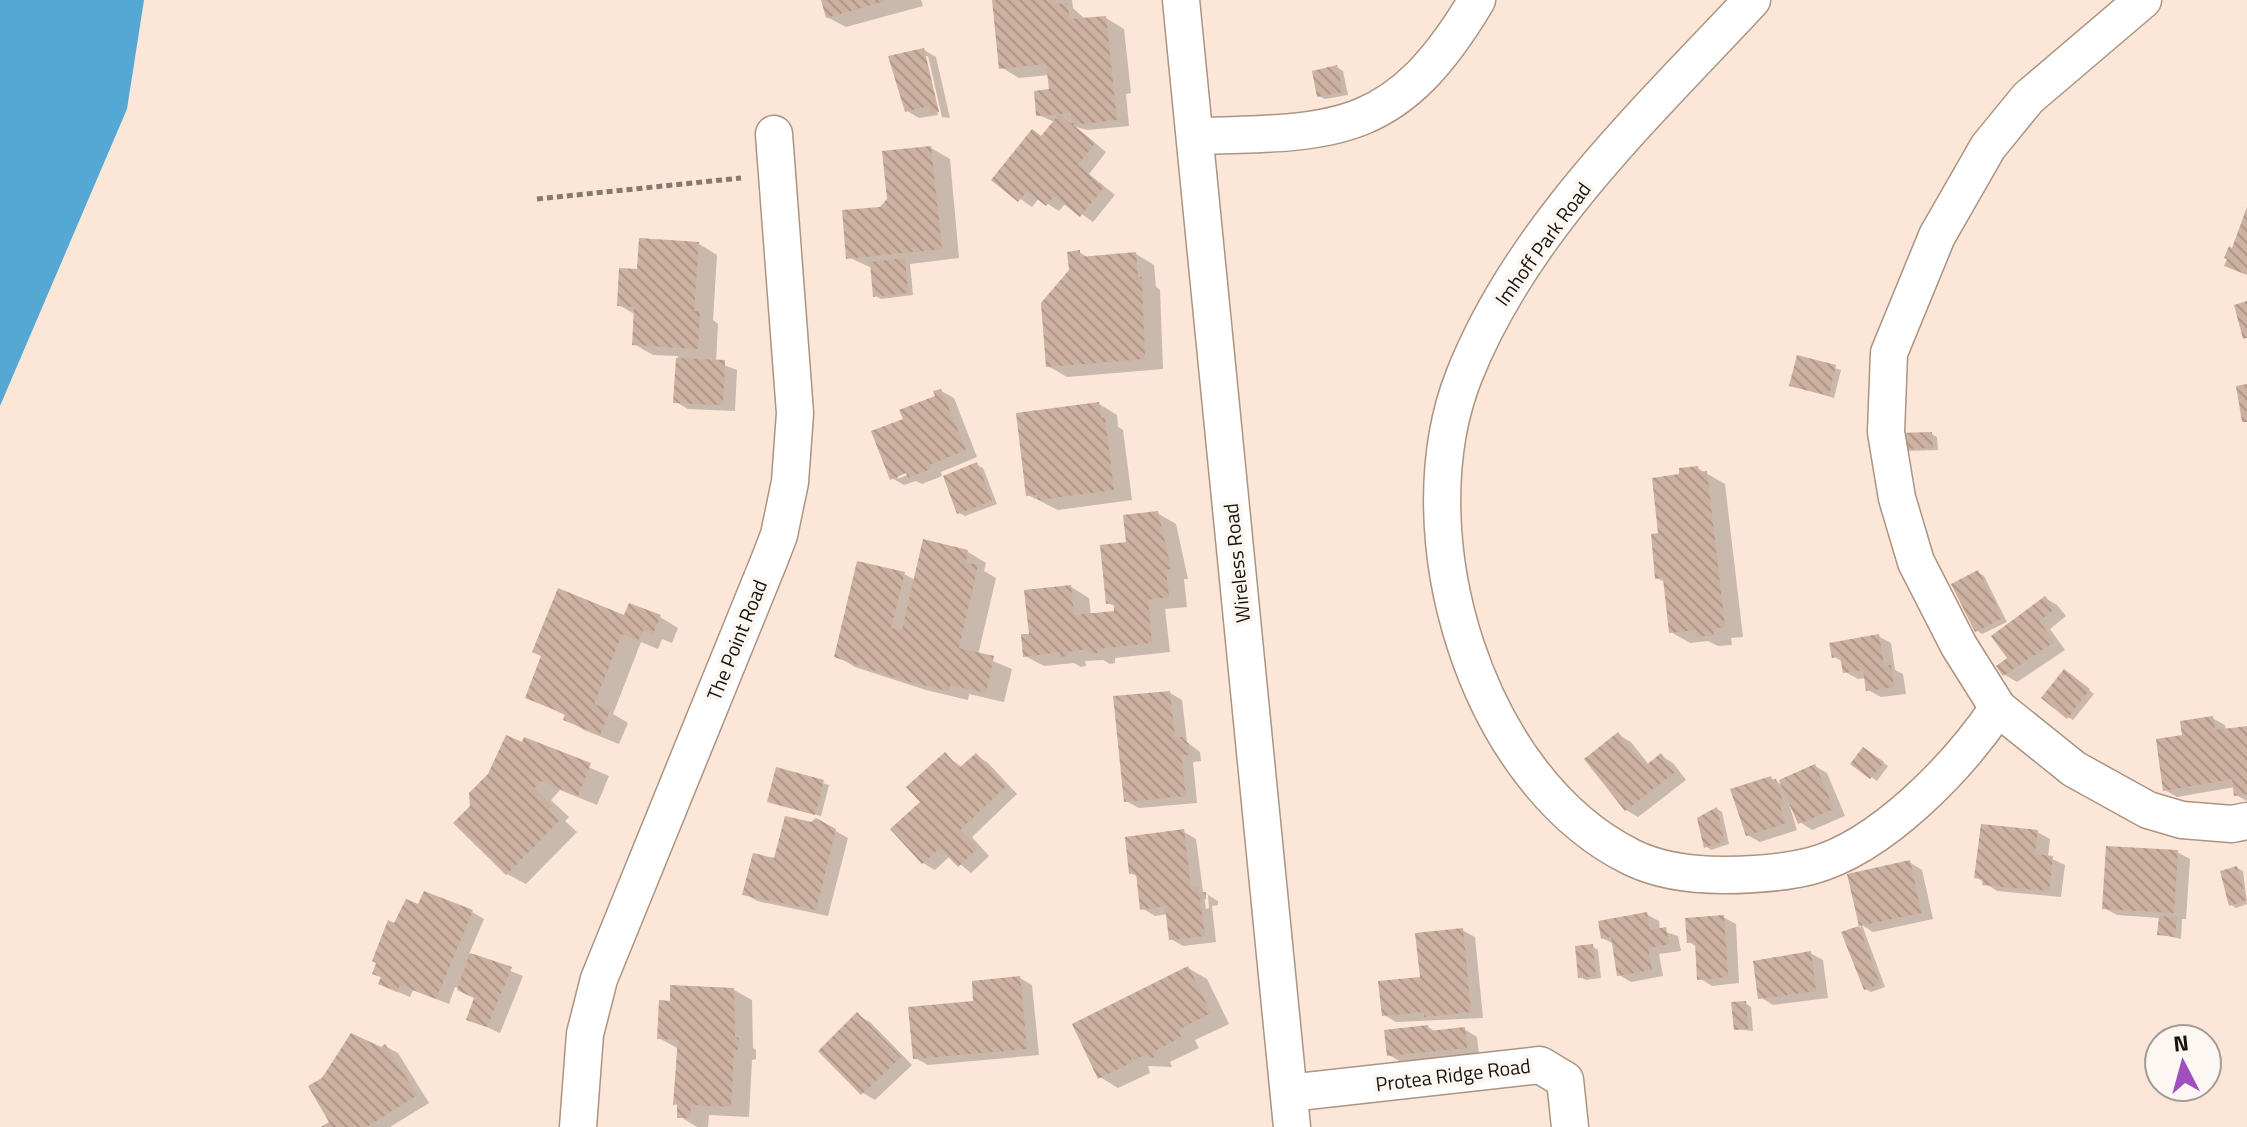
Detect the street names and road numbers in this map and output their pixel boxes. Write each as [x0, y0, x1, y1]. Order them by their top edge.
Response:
street label: Imhoff Park Road [1487, 175, 1598, 312]
street label: Wireless Road [1215, 502, 1258, 624]
street label: The Point Road [698, 575, 775, 705]
street label: Protea Ridge Road [1374, 1050, 1532, 1099]

